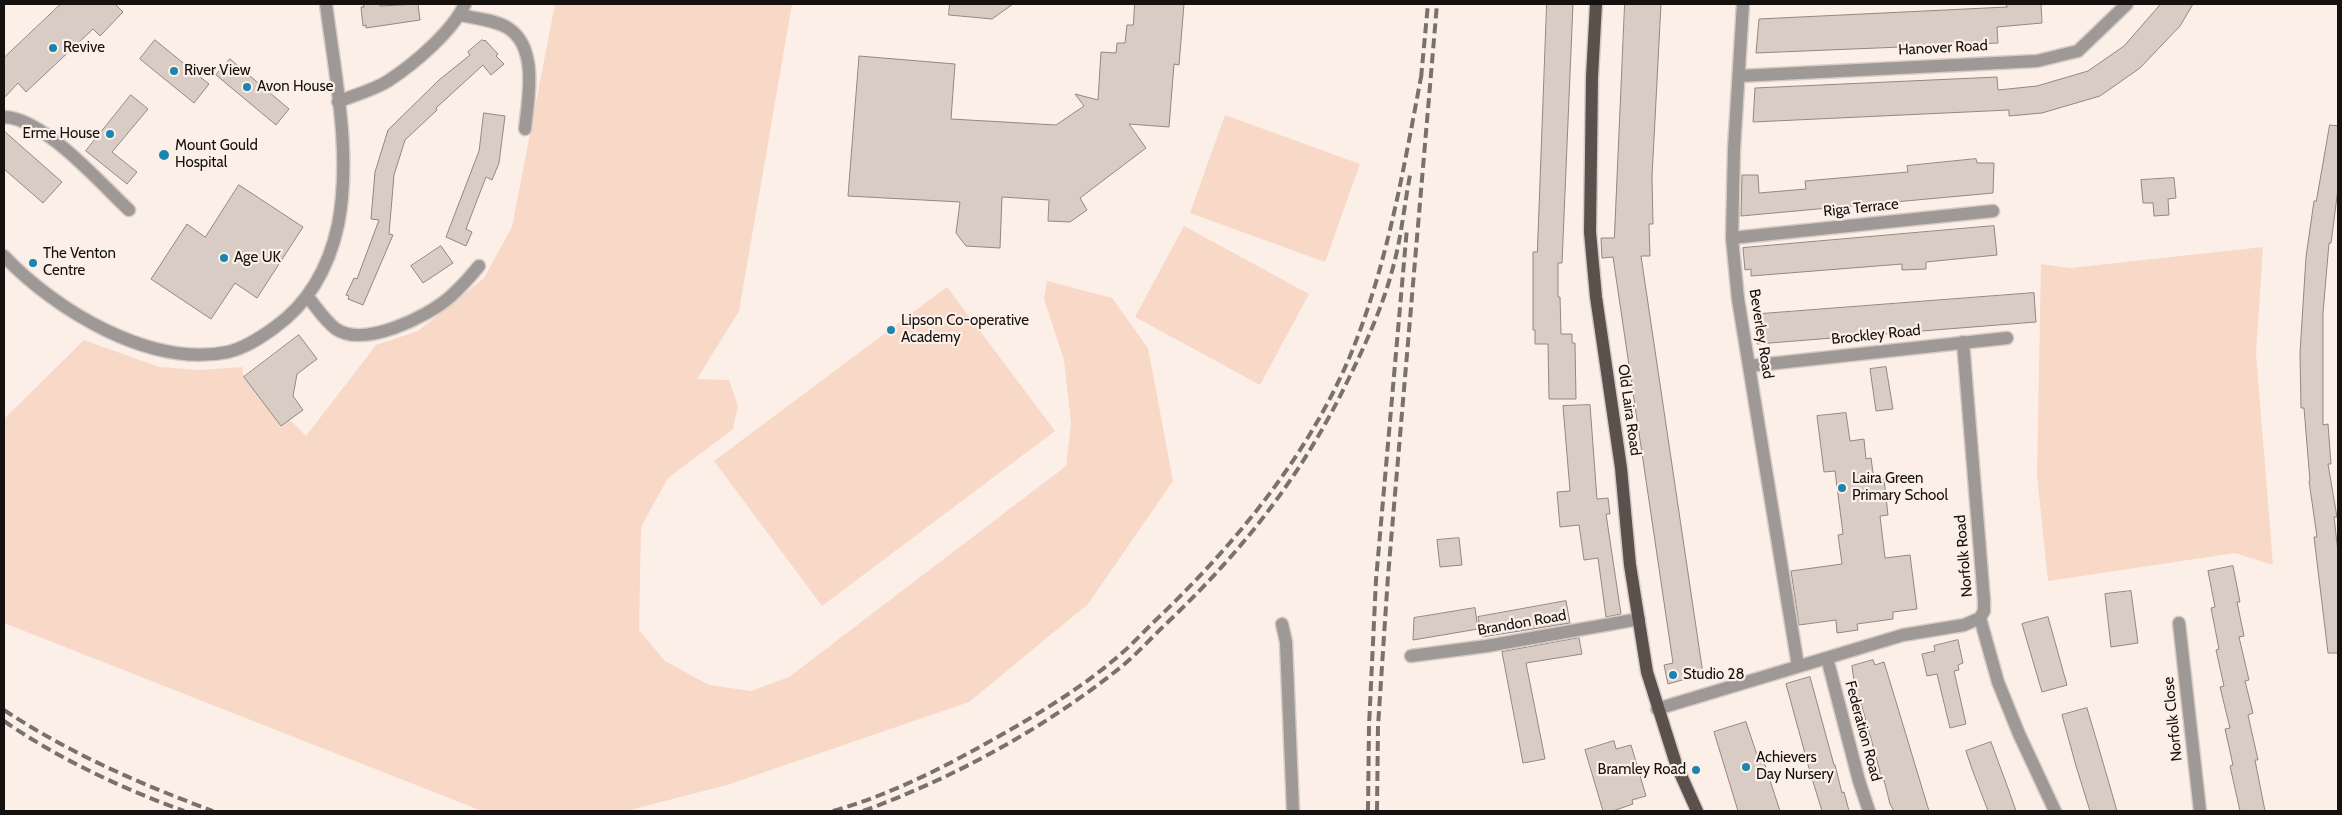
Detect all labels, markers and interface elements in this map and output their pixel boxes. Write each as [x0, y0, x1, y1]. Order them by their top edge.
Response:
street label: Hanover Road [1898, 37, 1988, 59]
place label: Revive [63, 39, 105, 57]
marker: Revive [47, 42, 59, 54]
place label: River View [184, 62, 251, 80]
marker: River View [168, 65, 180, 77]
place label: Avon House [257, 78, 333, 96]
marker: Avon House [241, 81, 253, 93]
place label: Erme House [22, 125, 100, 143]
marker: Erme House [104, 128, 116, 140]
place label: Mount Gould Hospital [175, 137, 258, 172]
marker: Mount Gould Hospital [157, 148, 171, 162]
street label: Riga Terrace [1822, 195, 1900, 221]
place label: The Venton Centre [43, 245, 116, 280]
place label: Age UK [234, 249, 281, 267]
marker: Age UK [218, 252, 230, 264]
marker: The Venton Centre [27, 257, 39, 269]
street label: Beverley Road [1745, 288, 1777, 380]
place label: Lipson Co-operative Academy [901, 312, 1029, 347]
street label: Brockley Road [1830, 321, 1922, 349]
marker: Lipson Co-operative Academy [885, 324, 897, 336]
street label: Old Laira Road [1614, 363, 1644, 457]
place label: Laira Green Primary School [1852, 470, 1948, 505]
marker: Laira Green Primary School [1836, 482, 1848, 494]
street label: Norfolk Road [1951, 514, 1977, 598]
street label: Brandon Road [1476, 606, 1568, 640]
place label: Studio 28 [1683, 666, 1745, 684]
marker: Studio 28 [1667, 669, 1679, 681]
street label: Norfolk Close [2160, 676, 2186, 762]
street label: Federation Road [1841, 679, 1885, 783]
place label: Achievers Day Nursery [1756, 749, 1834, 784]
place label: Bramley Road [1598, 761, 1686, 779]
marker: Achievers Day Nursery [1740, 761, 1752, 773]
marker: Bramley Road [1690, 764, 1702, 776]

